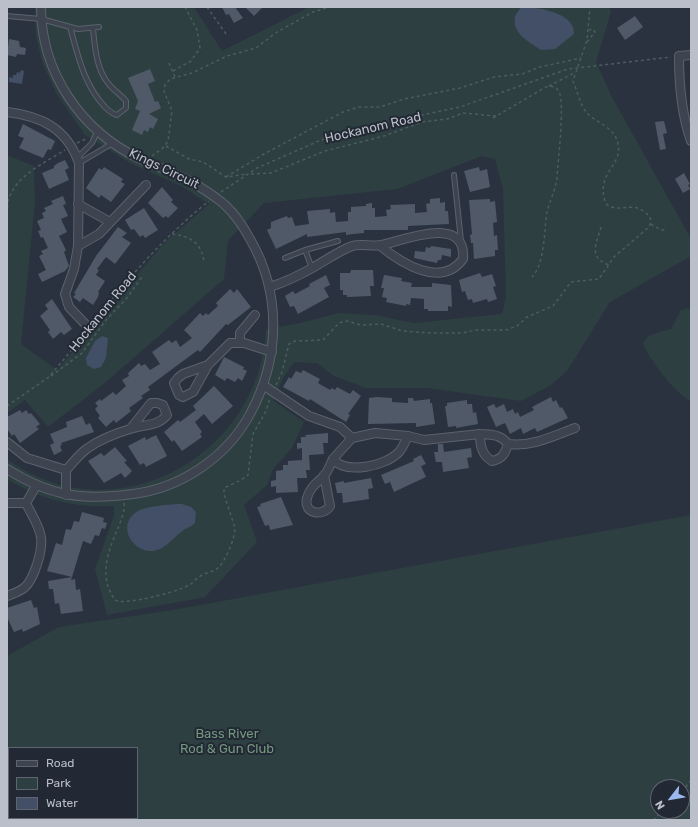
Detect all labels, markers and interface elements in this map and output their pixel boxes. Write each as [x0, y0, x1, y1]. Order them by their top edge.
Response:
street label: Hockanom Road [323, 109, 423, 147]
street label: Kings Circuit [126, 145, 202, 193]
street label: Hockanom Road [66, 269, 140, 355]
park label: Bass River Rod & Gun Club [180, 726, 274, 757]
legend [8, 747, 138, 819]
text: Road [46, 756, 74, 770]
text: Park [46, 776, 71, 790]
north arrow [650, 779, 690, 819]
text: Water [46, 796, 78, 810]
text: N [653, 798, 668, 812]

